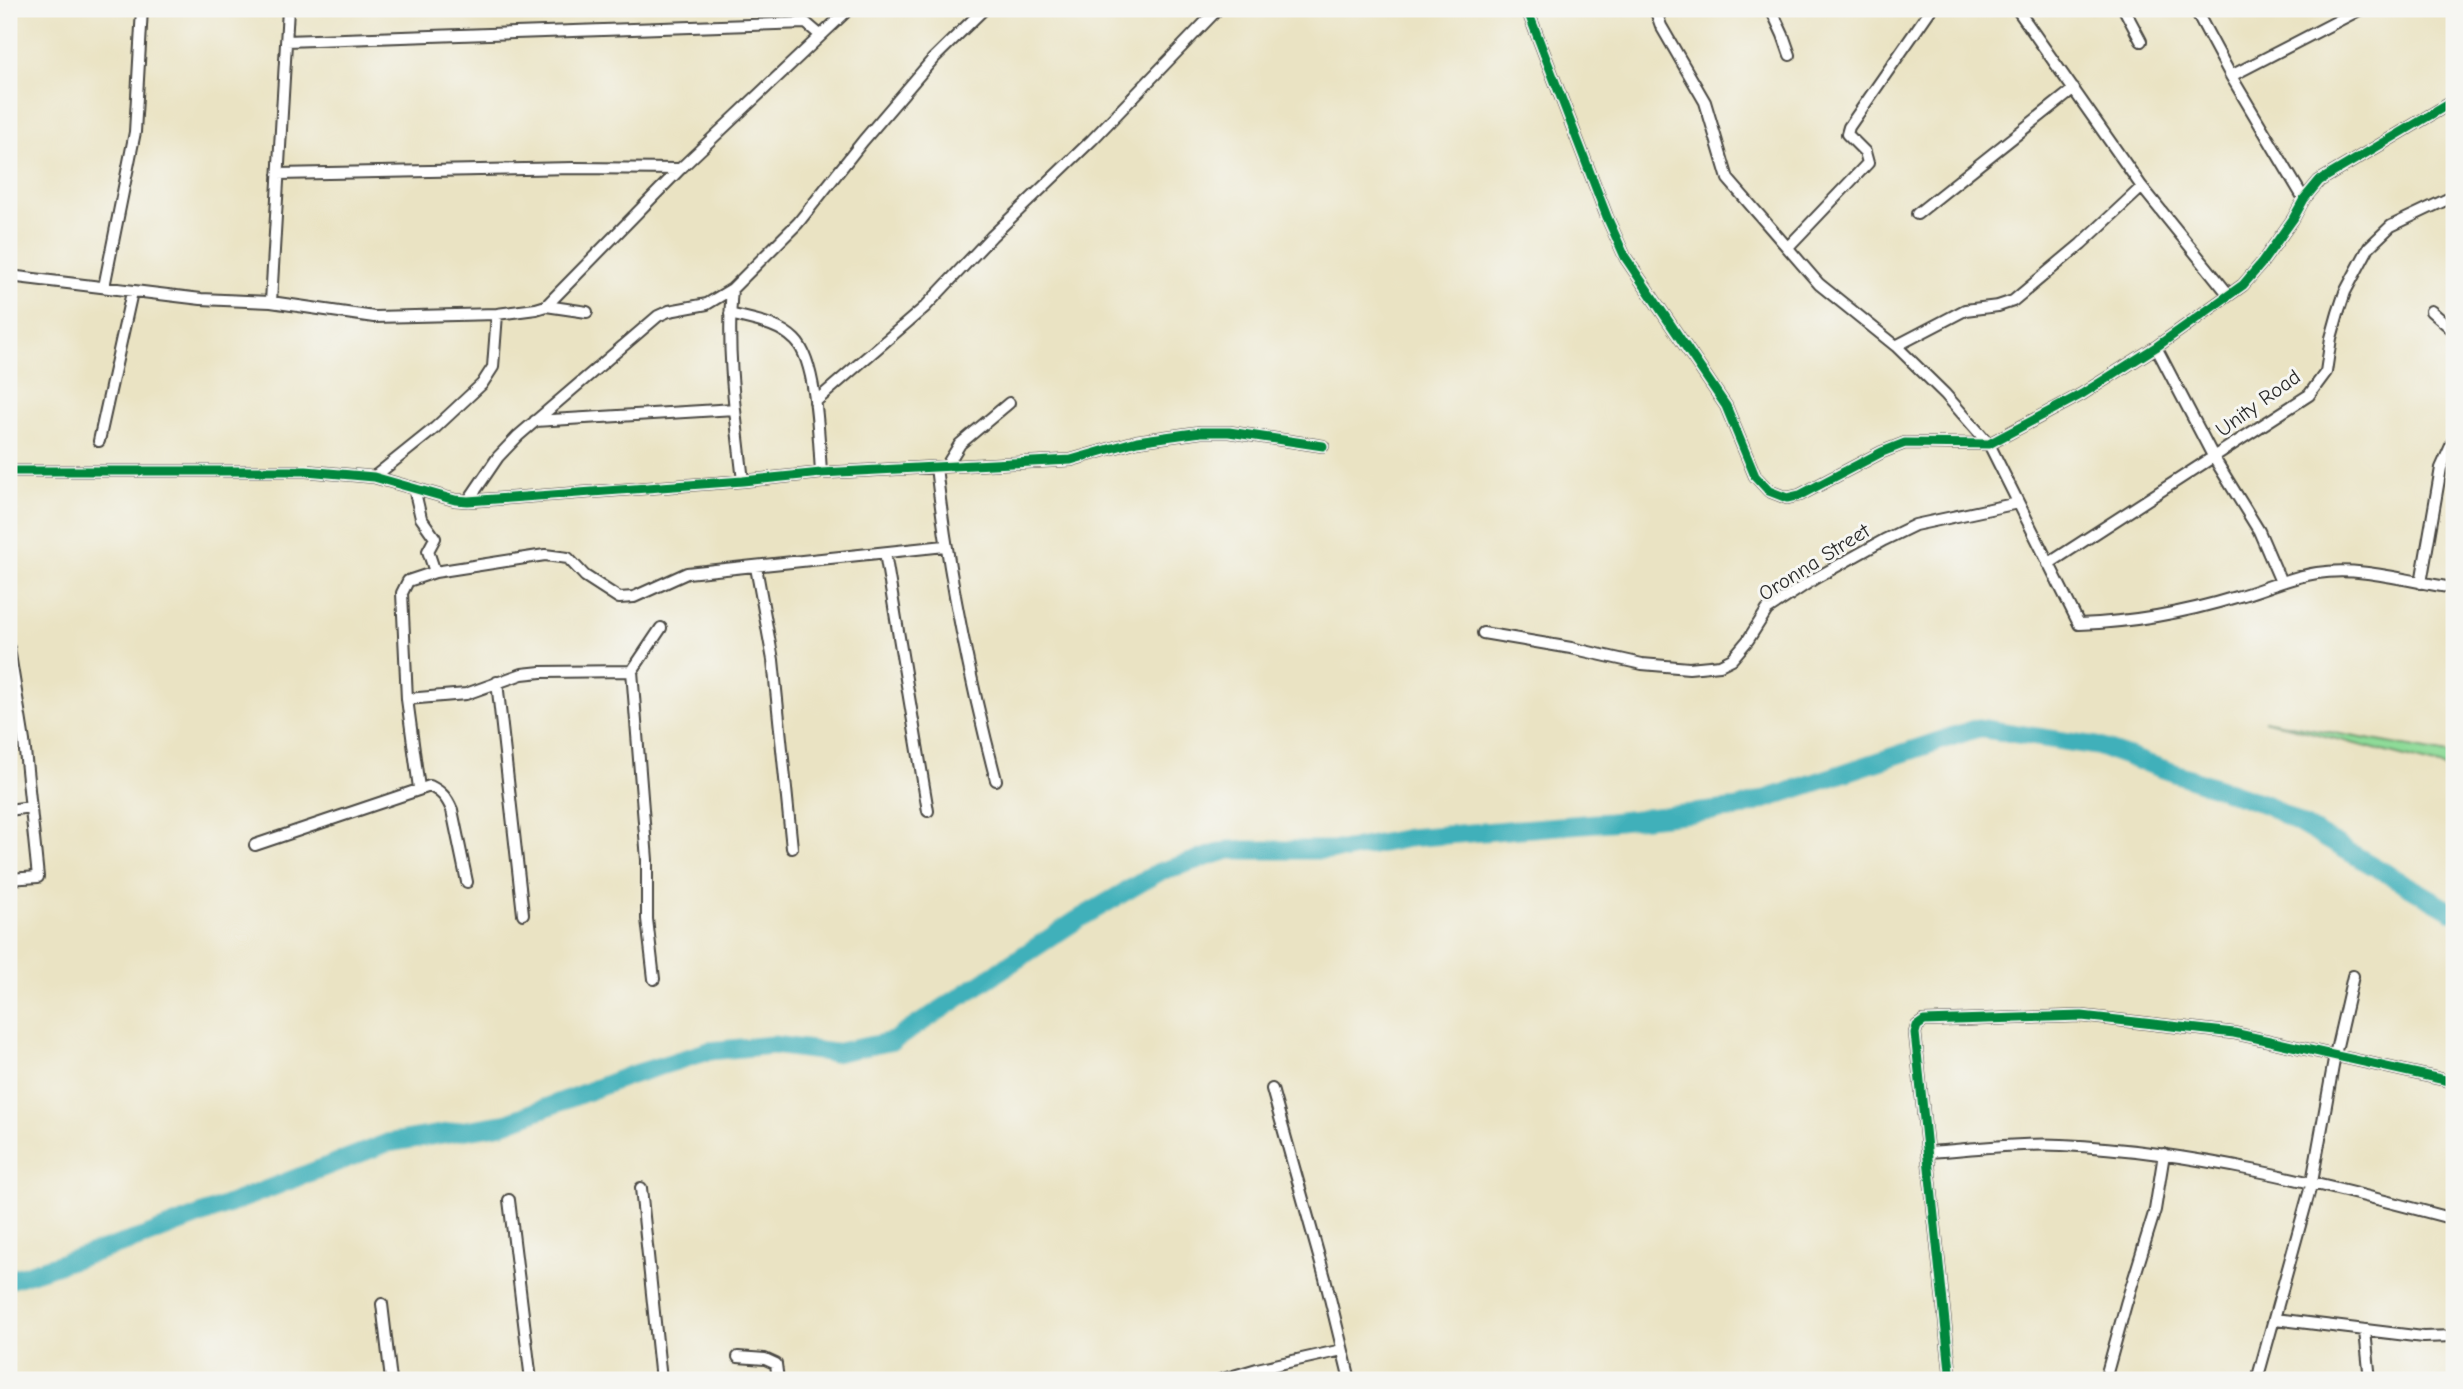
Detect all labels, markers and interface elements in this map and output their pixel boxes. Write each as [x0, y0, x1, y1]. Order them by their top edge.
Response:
street label: Unity Road [2211, 364, 2305, 442]
street label: Oronna Street [1754, 518, 1875, 606]

